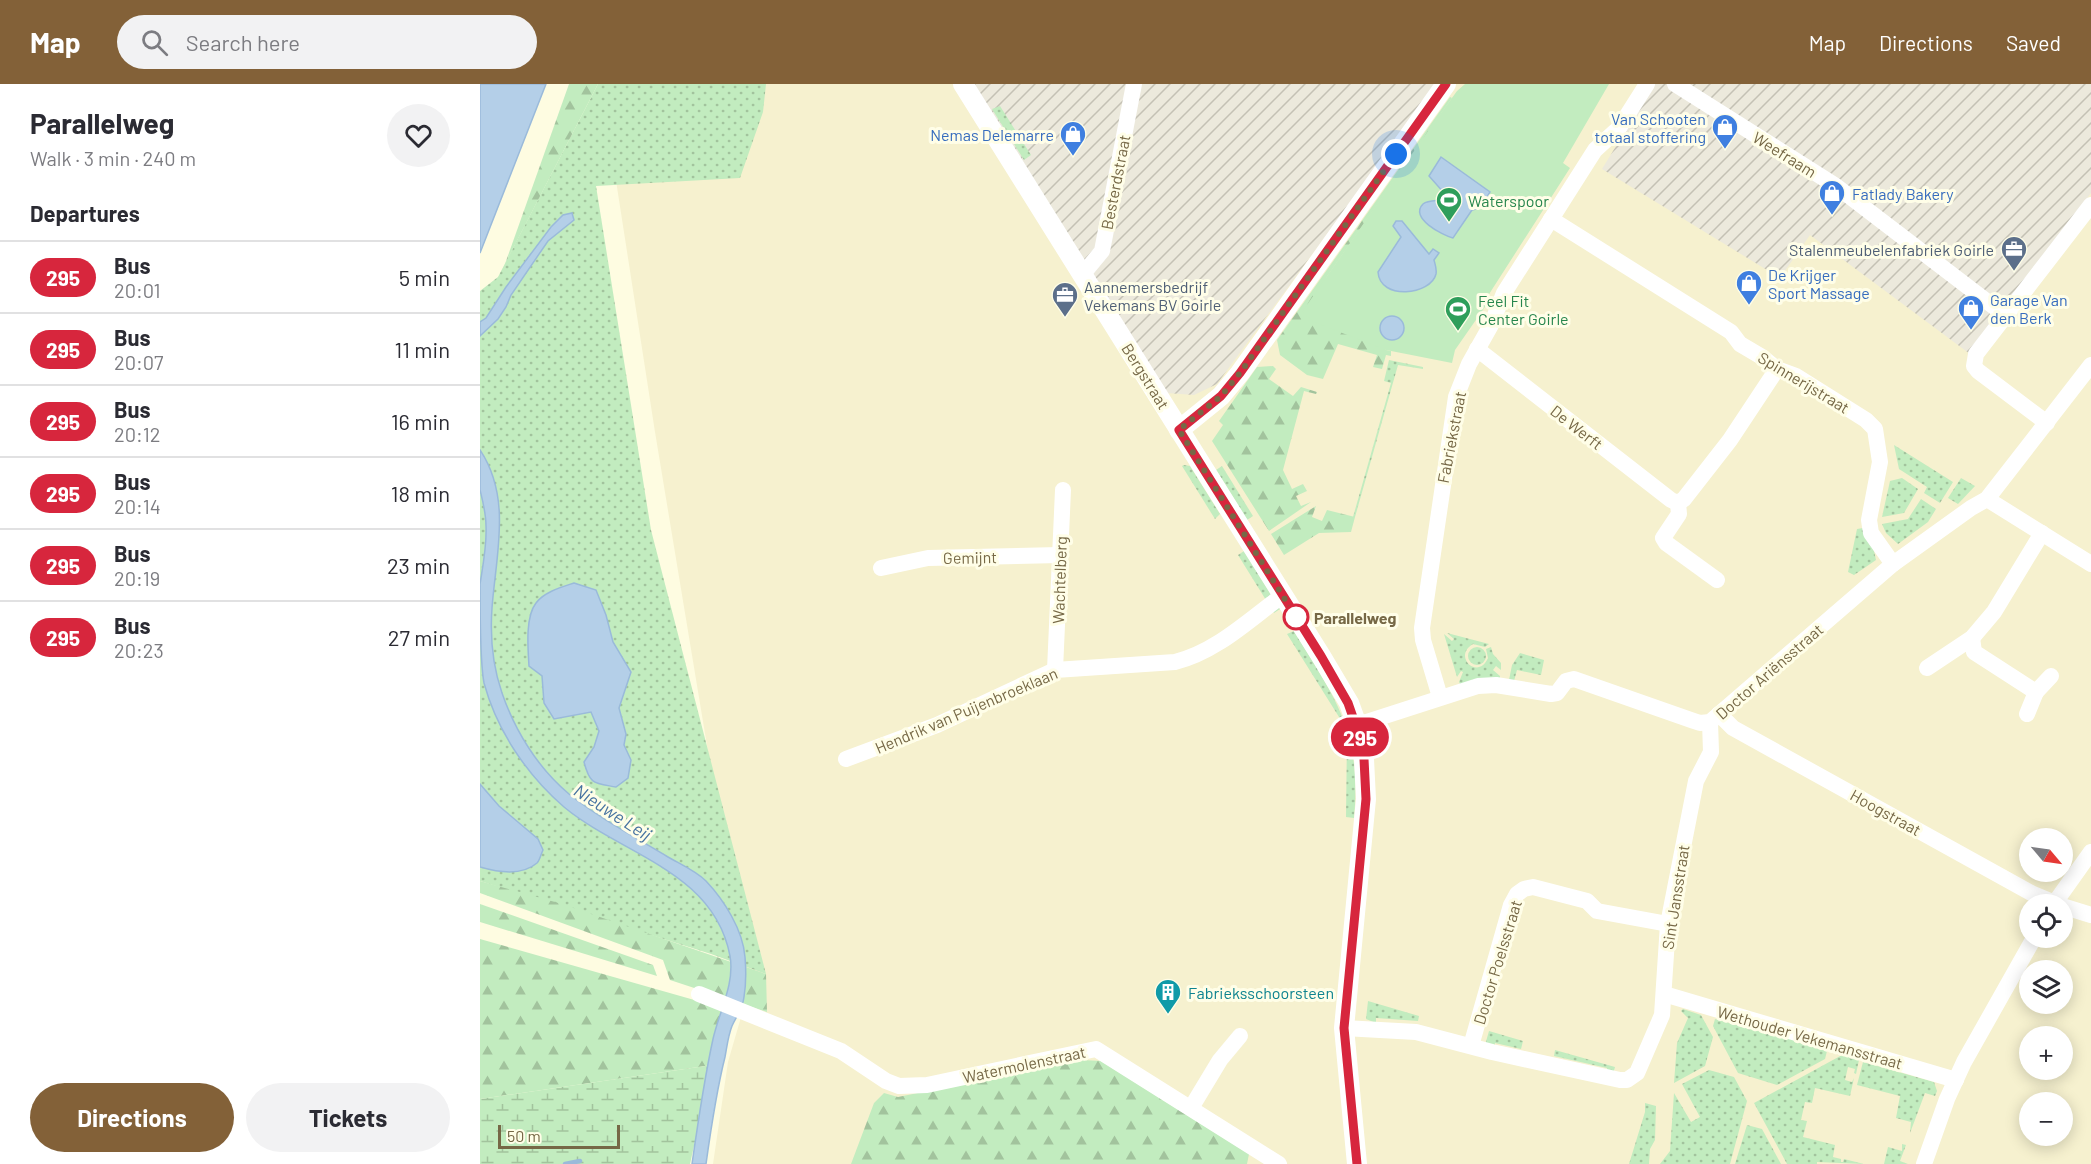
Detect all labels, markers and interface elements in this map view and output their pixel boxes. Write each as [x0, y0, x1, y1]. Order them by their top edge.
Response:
search box [117, 15, 537, 69]
text: Map [30, 25, 81, 59]
icon: search [138, 26, 171, 59]
text: Search here [186, 29, 300, 55]
text: Map [1809, 30, 1846, 55]
text: Directions [1879, 30, 1973, 55]
text: Saved [2006, 30, 2061, 55]
button: heart [387, 104, 450, 167]
text: Parallelweg [30, 106, 174, 140]
place label: Van Schooten totaal stoffering [1595, 109, 1706, 146]
shop icon: Van Schooten totaal stoffering [1710, 112, 1740, 150]
shop icon: Nemas Delemarre [1058, 119, 1088, 157]
place label: Nemas Delemarre [930, 125, 1054, 144]
street label: Weefraam [1750, 127, 1820, 181]
street label: Besterdstraat [1097, 133, 1133, 231]
your location [1381, 139, 1411, 169]
text: Walk · 3 min · 240 m [30, 146, 196, 170]
shop icon: Fatlady Bakery [1817, 178, 1847, 216]
place label: Fatlady Bakery [1852, 184, 1954, 203]
sports icon: Waterspoor [1434, 185, 1464, 223]
place label: Waterspoor [1468, 191, 1549, 210]
text: Departures [30, 200, 140, 226]
office icon: Stalenmeubelenfabriek Goirle [1999, 234, 2029, 272]
place label: Stalenmeubelenfabriek Goirle [1789, 240, 1994, 259]
text: Bus [114, 252, 151, 278]
text: 5 min [399, 264, 450, 290]
text: 295 [46, 265, 80, 290]
place label: De Krijger Sport Massage [1768, 265, 1870, 302]
shop icon: De Krijger Sport Massage [1734, 268, 1764, 306]
place label: Aannemersbedrijf Vekemans BV Goirle [1084, 277, 1221, 314]
text: 20:01 [114, 278, 161, 302]
office icon: Aannemersbedrijf Vekemans BV Goirle [1050, 280, 1080, 318]
place label: Garage Van den Berk [1990, 290, 2068, 327]
place label: Feel Fit Center Goirle [1478, 291, 1569, 328]
shop icon: Garage Van den Berk [1956, 293, 1986, 331]
sports icon: Feel Fit Center Goirle [1443, 294, 1473, 332]
text: Bus [114, 324, 151, 350]
text: 11 min [394, 336, 450, 362]
text: 295 [46, 337, 80, 362]
street label: Bergstraat [1118, 340, 1174, 412]
street label: Spinnerijstraat [1755, 347, 1853, 417]
text: 20:07 [114, 350, 164, 374]
street label: Fabriekstraat [1433, 389, 1469, 485]
text: Bus [114, 396, 151, 422]
street label: De Werft [1547, 401, 1607, 453]
text: 16 min [391, 408, 450, 434]
text: 295 [46, 409, 80, 434]
text: 20:12 [114, 422, 161, 446]
text: Bus [114, 468, 151, 494]
text: 18 min [391, 480, 450, 506]
text: 295 [46, 481, 80, 506]
text: 20:14 [114, 494, 161, 518]
street label: Wachtelberg [1048, 536, 1070, 624]
text: Bus [114, 540, 151, 566]
street label: Gemijnt [943, 547, 997, 567]
text: 23 min [387, 552, 450, 578]
text: 295 [46, 553, 80, 578]
text: 20:19 [114, 566, 160, 590]
marker: Parallelweg [1283, 604, 1309, 630]
place label: Parallelweg [1314, 608, 1397, 627]
text: Bus [114, 612, 151, 638]
street label: Doctor Ariënsstraat [1711, 619, 1827, 723]
text: 27 min [388, 624, 450, 650]
text: 295 [46, 625, 80, 650]
text: 20:23 [114, 638, 164, 662]
street label: Hendrik van Puijenbroeklaan [872, 663, 1060, 757]
line badge: 295 [1326, 718, 1394, 756]
text: 295 [1343, 725, 1377, 750]
water label: Nieuwe Leij [570, 779, 656, 845]
street label: Hoogstraat [1847, 785, 1925, 839]
north arrow [2019, 828, 2073, 882]
map controls [2019, 828, 2073, 1146]
street label: Sint Jansstraat [1657, 843, 1693, 951]
button: locate [2019, 894, 2073, 948]
street label: Doctor Poelsstraat [1469, 897, 1525, 1027]
button: layers [2019, 960, 2073, 1014]
building icon: Fabrieksschoorsteen [1153, 977, 1183, 1015]
place label: Fabrieksschoorsteen [1188, 983, 1334, 1002]
street label: Wethouder Vekemansstraat [1715, 1001, 1905, 1073]
button: + [2019, 1026, 2073, 1080]
street label: Watermolenstraat [961, 1042, 1087, 1086]
button: Directions [30, 1083, 234, 1152]
button: Tickets [246, 1083, 450, 1152]
button: − [2019, 1092, 2073, 1146]
scale bar [498, 1122, 620, 1150]
text: 50 m [507, 1126, 541, 1145]

